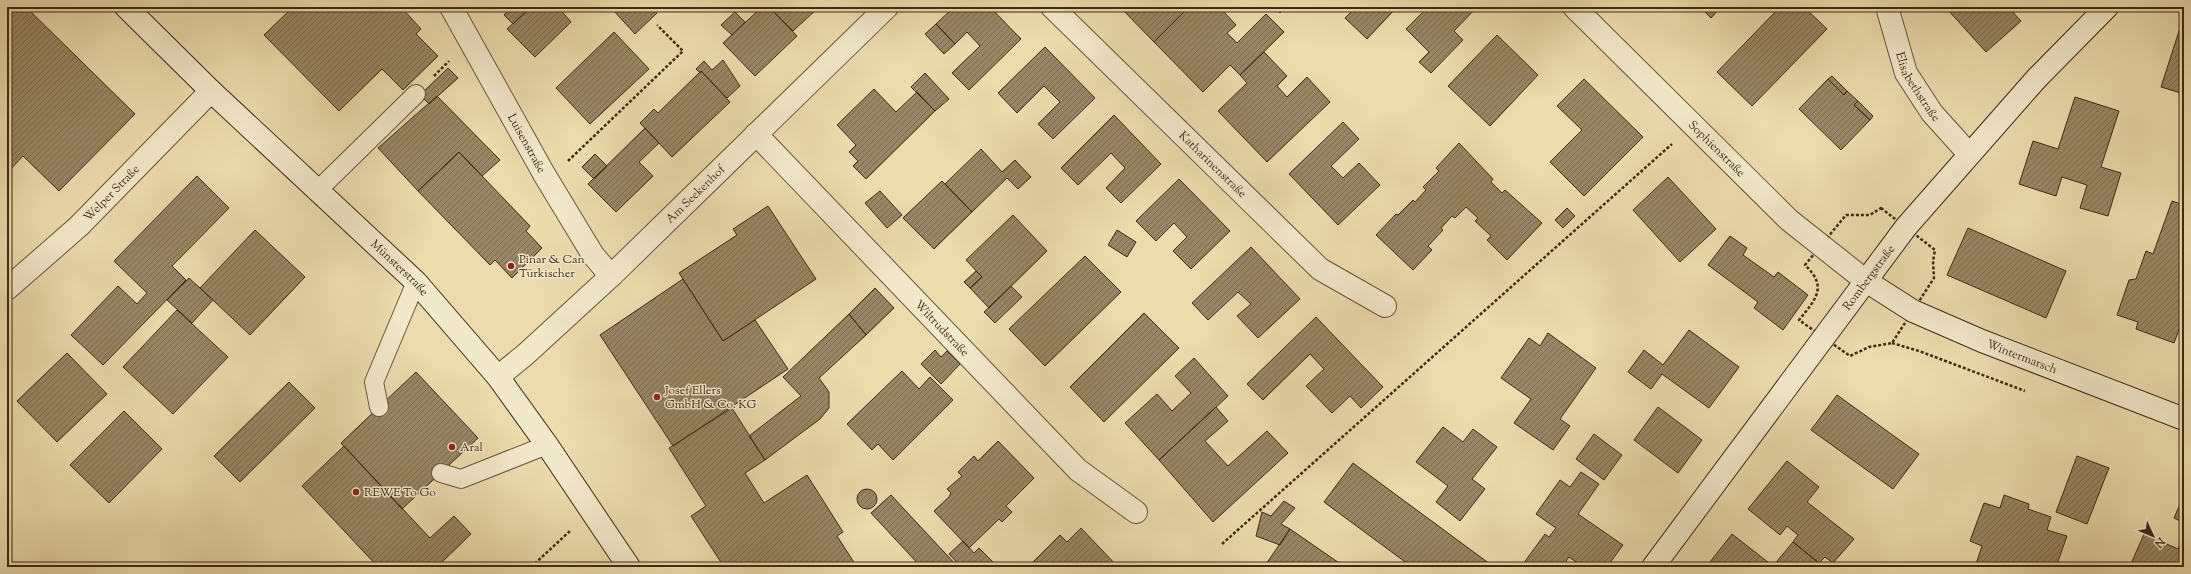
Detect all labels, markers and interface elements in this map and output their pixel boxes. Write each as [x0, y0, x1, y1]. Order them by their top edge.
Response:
street label: Elisabethstraße [1890, 50, 1944, 126]
street label: Luisenstraße [502, 111, 550, 177]
street label: Sophienstraße [1683, 117, 1749, 182]
street label: Katharinenstraße [1174, 127, 1251, 203]
street label: Welper Straße [80, 161, 145, 226]
street label: Am Seekenhof [662, 161, 730, 228]
street label: Münsterstraße [366, 236, 433, 301]
street label: Rombergstraße [1839, 241, 1900, 315]
place label: Pinar & Can Türkischer [519, 251, 585, 283]
marker: Pinar & Can Türkischer [506, 261, 516, 271]
street label: Wiltrudstraße [910, 297, 973, 362]
street label: Wintermarsch [1984, 336, 2060, 379]
place label: Josef Ellers GmbH & Co. KG [664, 382, 756, 414]
marker: Josef Ellers GmbH & Co. KG [652, 392, 662, 402]
place label: Aral [460, 439, 484, 457]
marker: Aral [447, 442, 457, 452]
place label: REWE To Go [364, 484, 436, 502]
marker: REWE To Go [351, 487, 361, 497]
north arrow [2133, 516, 2173, 556]
text: N [2151, 533, 2169, 551]

